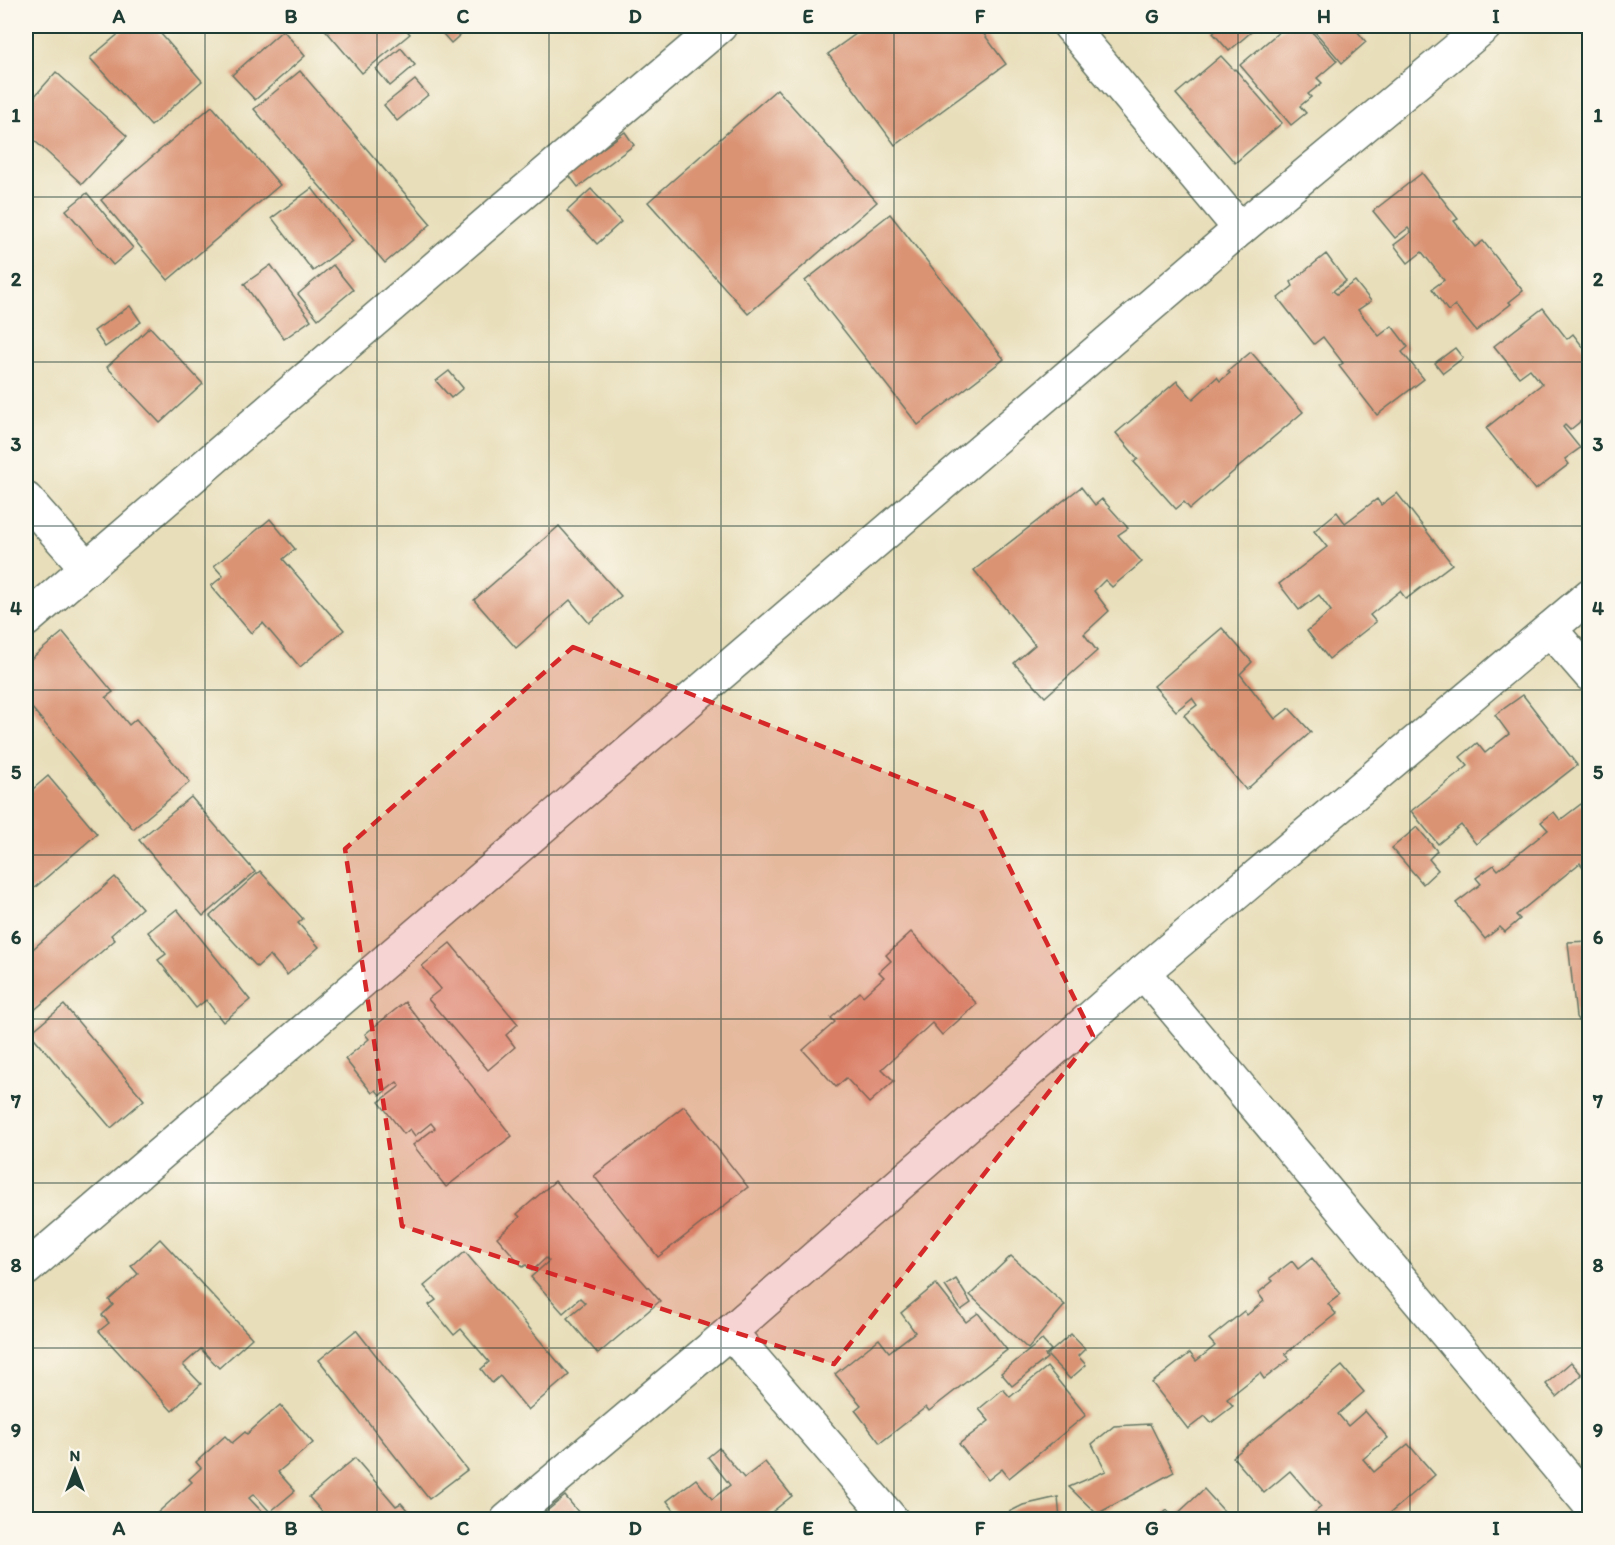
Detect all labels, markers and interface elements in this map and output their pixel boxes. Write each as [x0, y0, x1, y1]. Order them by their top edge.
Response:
text: A [112, 4, 126, 28]
text: B [285, 4, 298, 28]
text: C [457, 4, 470, 28]
text: D [628, 4, 642, 28]
text: E [802, 4, 814, 28]
text: F [975, 4, 986, 28]
text: G [1145, 4, 1159, 28]
text: H [1317, 4, 1331, 28]
text: I [1492, 4, 1500, 28]
text: 1 [11, 103, 21, 127]
text: 1 [1593, 103, 1603, 127]
text: 2 [11, 267, 22, 291]
text: 2 [1593, 267, 1604, 291]
text: 3 [11, 432, 22, 456]
text: 3 [1593, 432, 1604, 456]
text: 4 [10, 596, 22, 620]
text: 4 [1592, 596, 1604, 620]
text: 5 [11, 760, 22, 784]
text: 5 [1593, 760, 1604, 784]
text: 6 [11, 925, 22, 949]
text: 6 [1593, 925, 1604, 949]
text: 7 [10, 1089, 21, 1113]
text: 7 [1592, 1089, 1603, 1113]
text: 8 [11, 1253, 22, 1277]
text: 8 [1593, 1253, 1604, 1277]
text: 9 [11, 1418, 21, 1442]
text: 9 [1593, 1418, 1603, 1442]
north arrow [45, 1440, 105, 1500]
text: N [70, 1446, 80, 1465]
text: A [112, 1516, 126, 1540]
text: B [285, 1516, 298, 1540]
text: C [457, 1516, 470, 1540]
text: D [628, 1516, 642, 1540]
text: E [802, 1516, 814, 1540]
text: F [975, 1516, 986, 1540]
text: G [1145, 1516, 1159, 1540]
text: H [1317, 1516, 1331, 1540]
text: I [1492, 1516, 1500, 1540]

